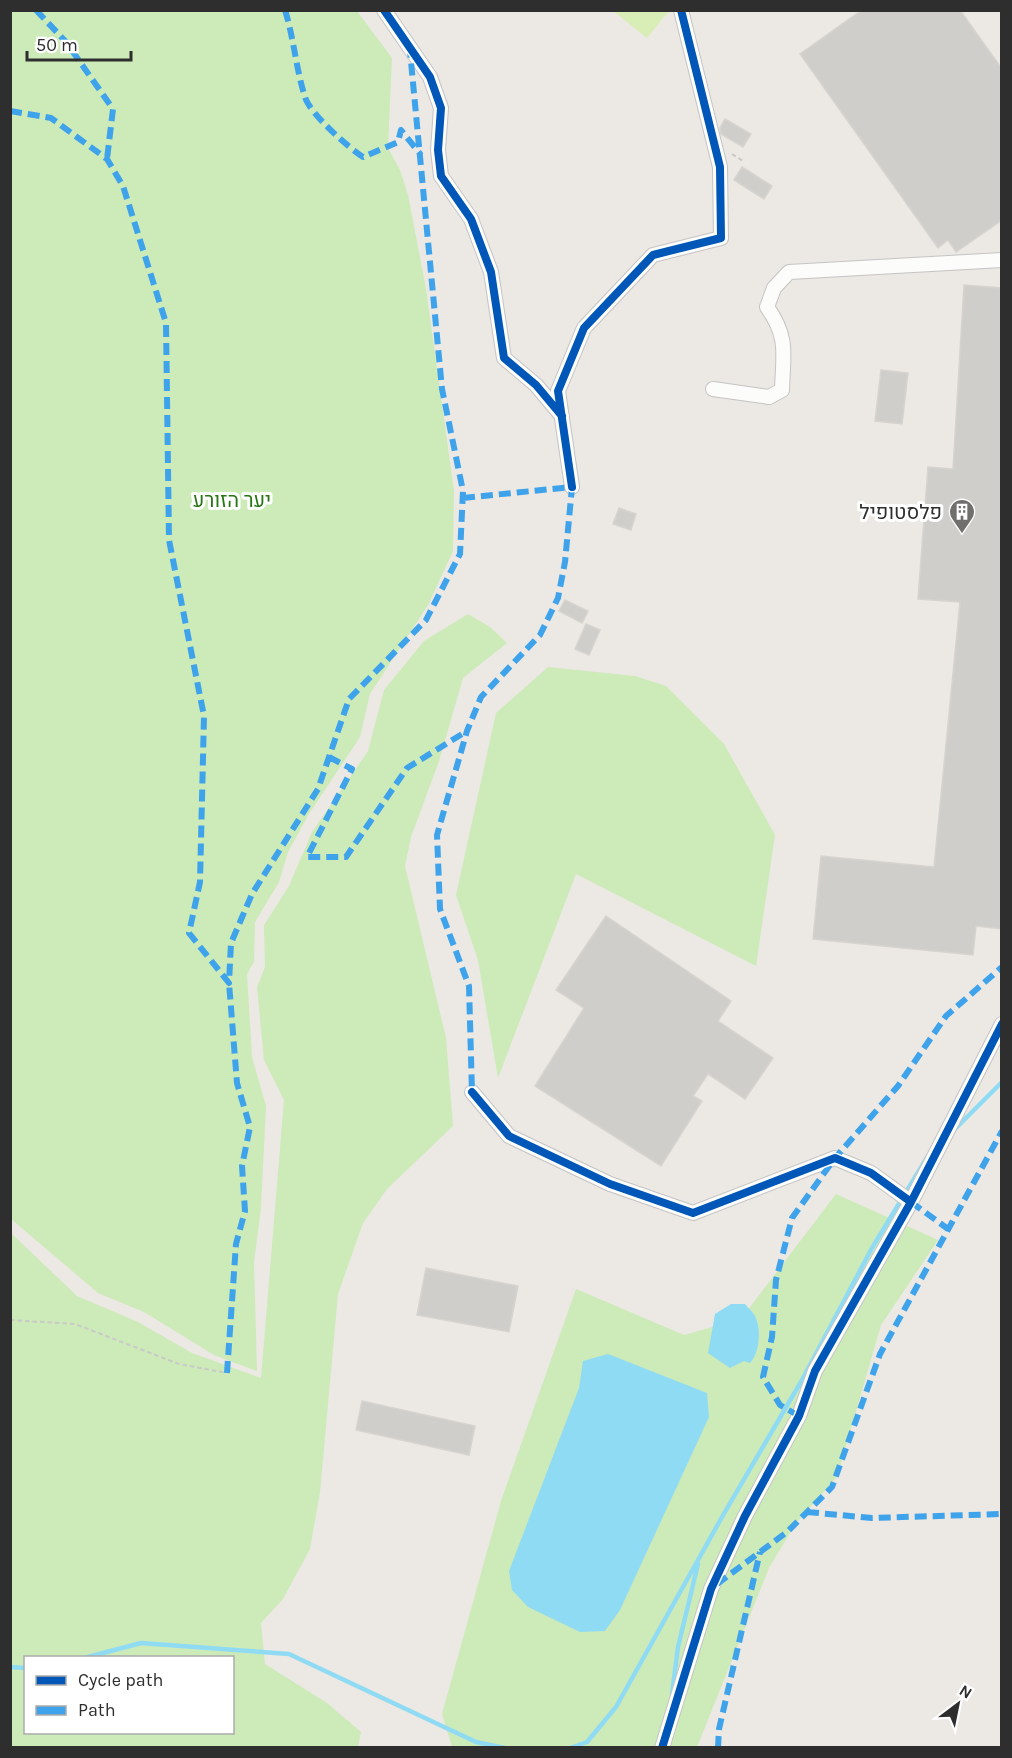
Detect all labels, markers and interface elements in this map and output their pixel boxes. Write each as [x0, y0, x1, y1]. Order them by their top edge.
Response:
scale bar [27, 24, 130, 62]
text: 50 m [36, 34, 78, 56]
park label: יער הזורע [193, 489, 271, 512]
building icon: פלסטופיל [947, 497, 977, 535]
place label: פלסטופיל [859, 501, 942, 524]
legend [24, 1656, 234, 1734]
text: Cycle path [78, 1669, 163, 1691]
north arrow [928, 1674, 988, 1734]
text: N [956, 1681, 976, 1703]
text: Path [78, 1699, 116, 1721]

